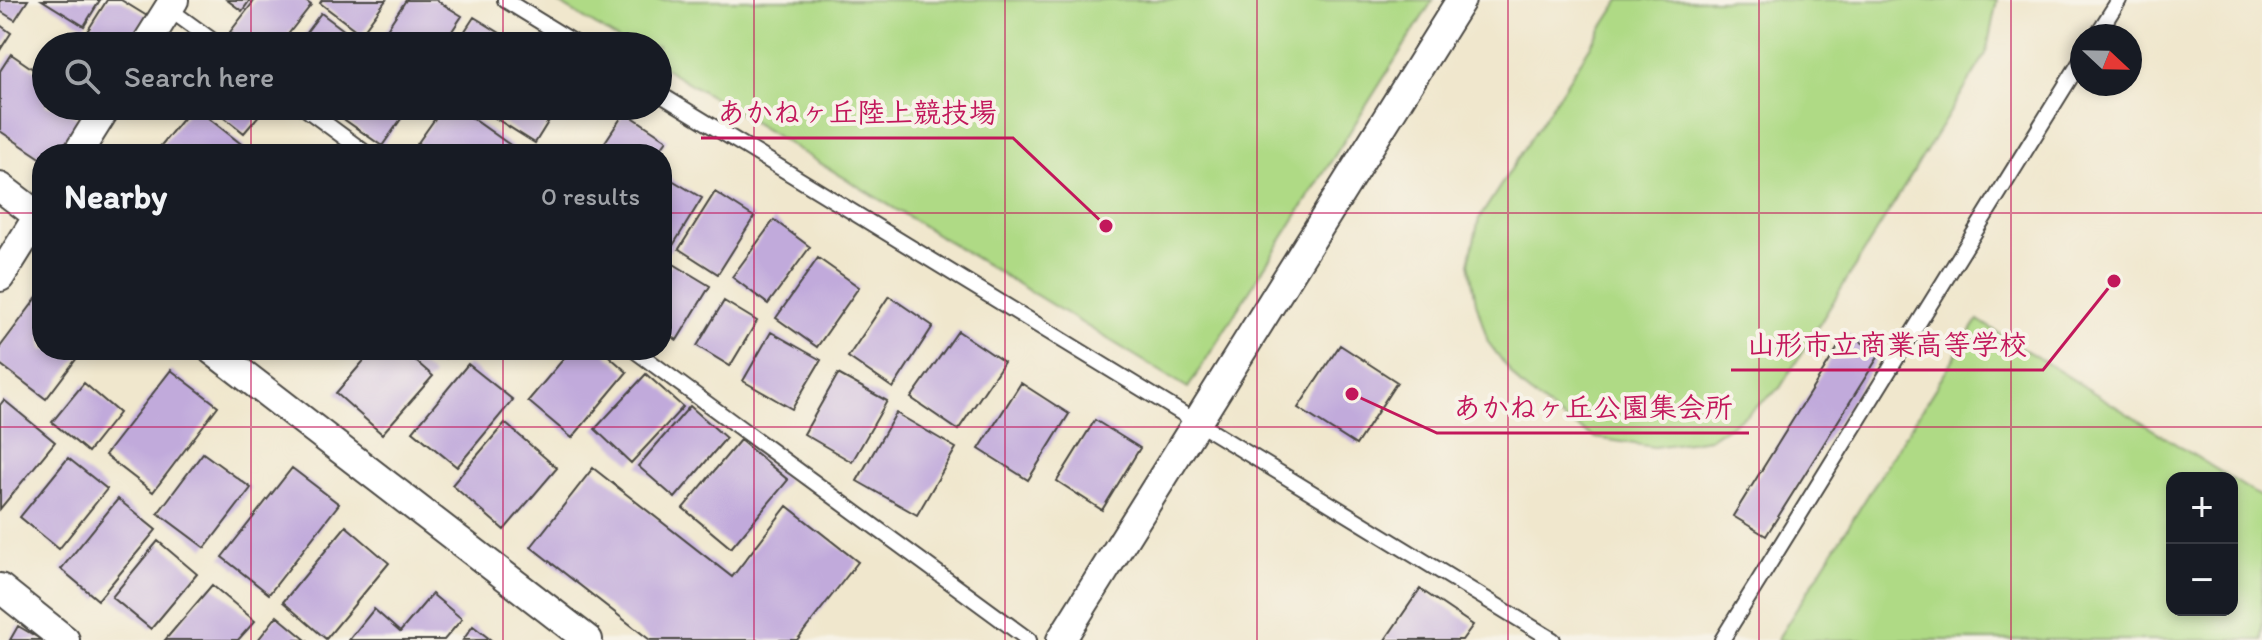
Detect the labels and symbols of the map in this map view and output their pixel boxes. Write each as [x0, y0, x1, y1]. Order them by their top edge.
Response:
north arrow [2070, 24, 2142, 96]
callout: あかねヶ丘陸上競技場 [701, 86, 1013, 138]
text: あかねヶ丘陸上競技場 [717, 95, 997, 129]
callout: 山形市立商業高等学校 [1731, 318, 2043, 370]
text: 山形市立商業高等学校 [1747, 327, 2027, 361]
callout: あかねヶ丘公園集会所 [1437, 381, 1749, 433]
text: あかねヶ丘公園集会所 [1453, 390, 1733, 424]

